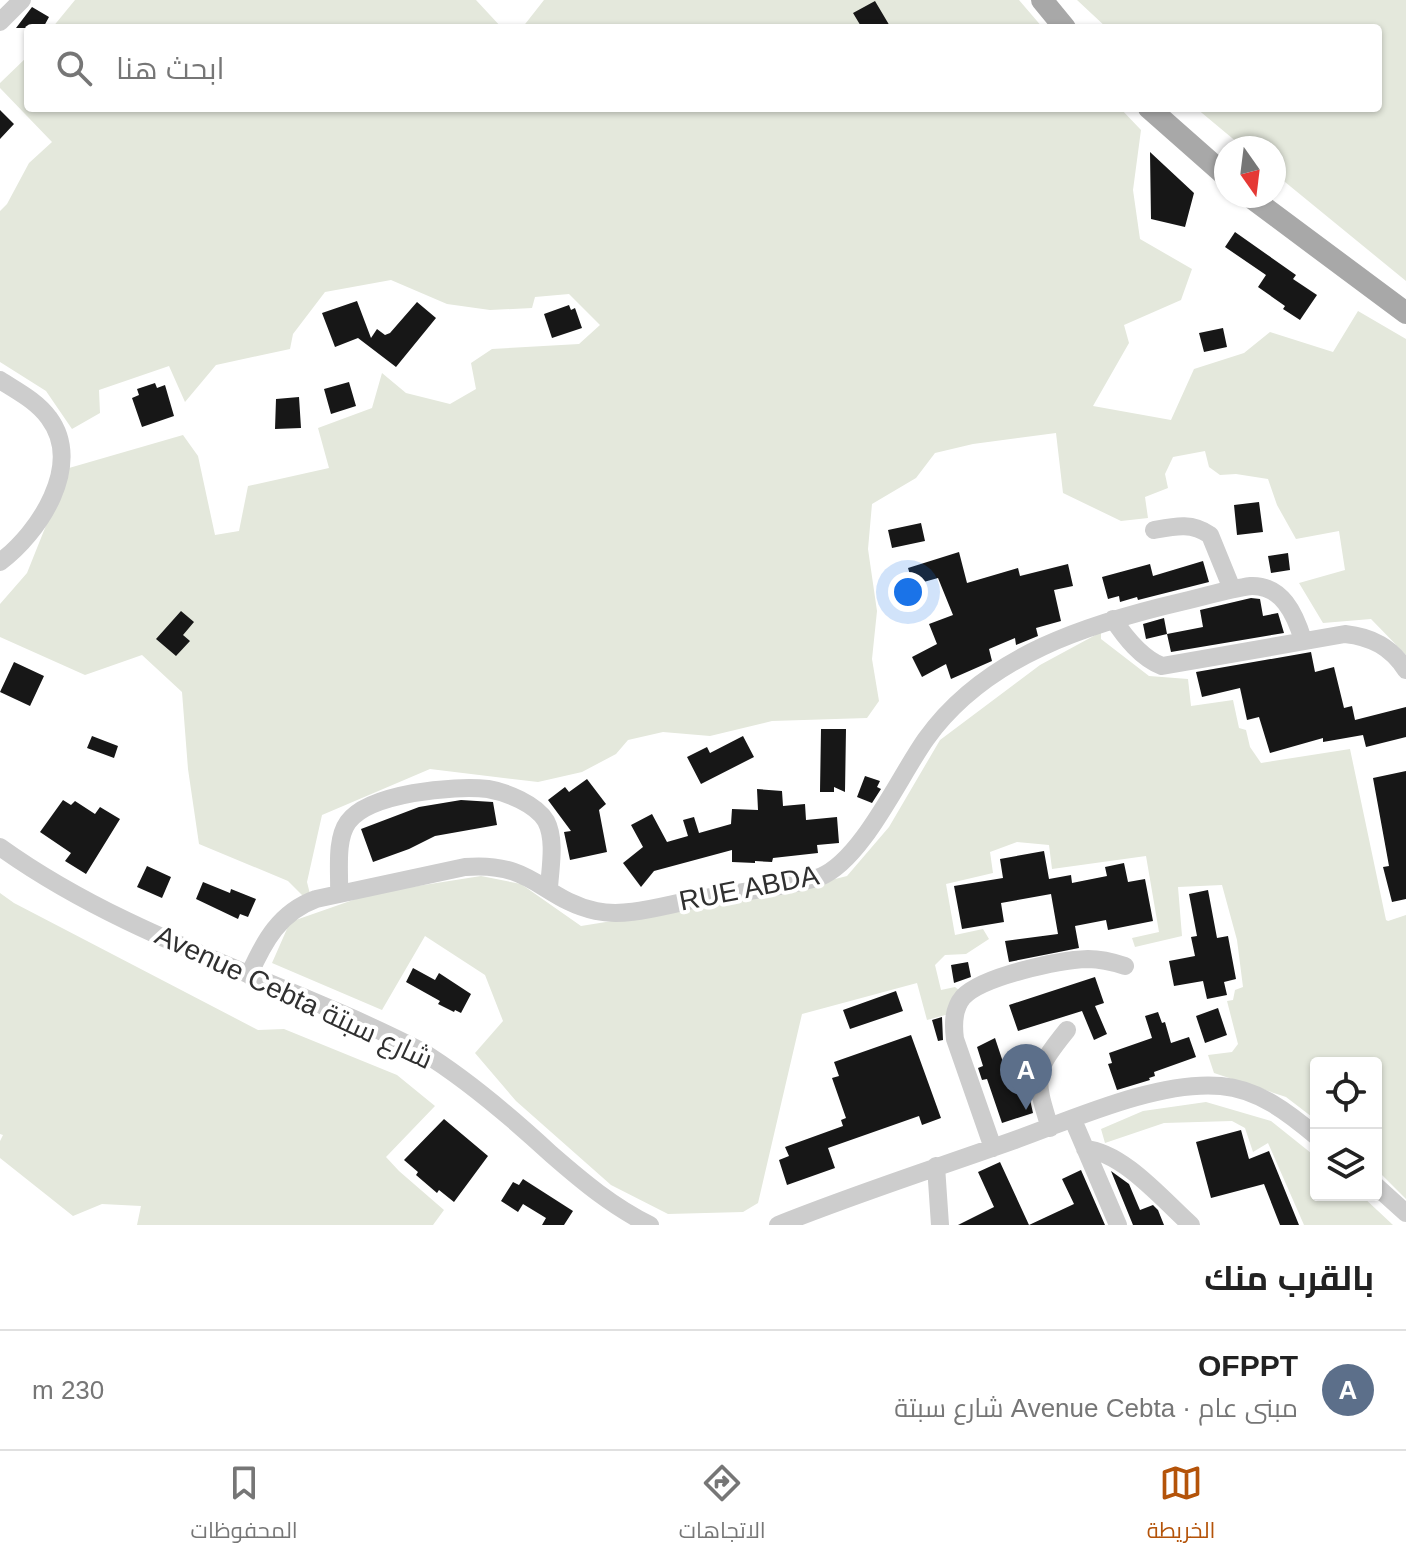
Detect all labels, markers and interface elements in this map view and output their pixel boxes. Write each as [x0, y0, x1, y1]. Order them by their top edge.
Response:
search box [24, 24, 1382, 112]
icon: search [52, 46, 96, 90]
text: ابحث هنا [116, 52, 225, 85]
north arrow [1214, 136, 1286, 208]
your location [888, 572, 928, 612]
street label: RUE ABDA [677, 859, 822, 917]
street label: Avenue Cebta شارع سبتة [149, 919, 438, 1078]
pin: A [1000, 1044, 1052, 1110]
map controls [1310, 1057, 1382, 1201]
button: locate [1310, 1057, 1382, 1129]
button: layers [1310, 1129, 1382, 1201]
text: بالقرب منك [1204, 1259, 1374, 1297]
text: OFPPT [1198, 1349, 1298, 1382]
text: 230 m [32, 1375, 104, 1405]
text: A [1339, 1375, 1357, 1405]
text: مبنى عام · Avenue Cebta شارع سبتة [894, 1393, 1298, 1423]
tab: المحفوظات [191, 1461, 298, 1551]
tab: الاتجاهات [679, 1461, 766, 1551]
tab: الخريطة [1147, 1461, 1215, 1551]

